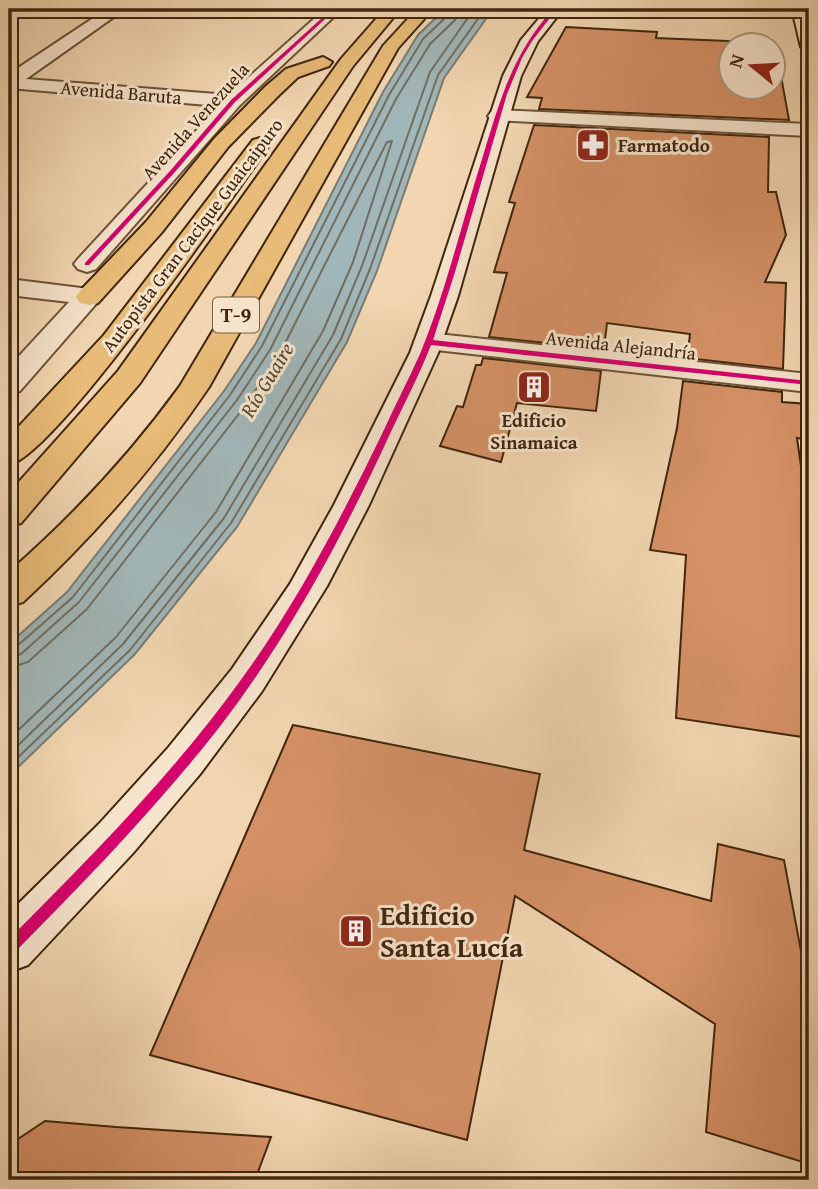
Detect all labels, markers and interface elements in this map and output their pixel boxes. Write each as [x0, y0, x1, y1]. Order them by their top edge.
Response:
north arrow [716, 32, 786, 102]
text: N [721, 50, 751, 71]
street label: Avenida Venezuela [135, 56, 255, 186]
street label: Avenida Baruta [59, 73, 183, 111]
street label: Autopista Gran Cacique Guaicaipuro [95, 112, 289, 358]
pharmacy icon: Farmatodo [574, 126, 612, 164]
place label: Farmatodo [618, 131, 710, 159]
road number: T-9 [213, 298, 259, 332]
street label: Avenida Alejandría [545, 323, 697, 367]
water label: Río Guaire [231, 336, 301, 424]
building icon: Edificio Sinamaica [515, 368, 553, 406]
place label: Edificio Sinamaica [490, 406, 578, 456]
place label: Edificio Santa Lucía [380, 894, 524, 967]
building icon: Edificio Santa Lucía [337, 912, 375, 950]

